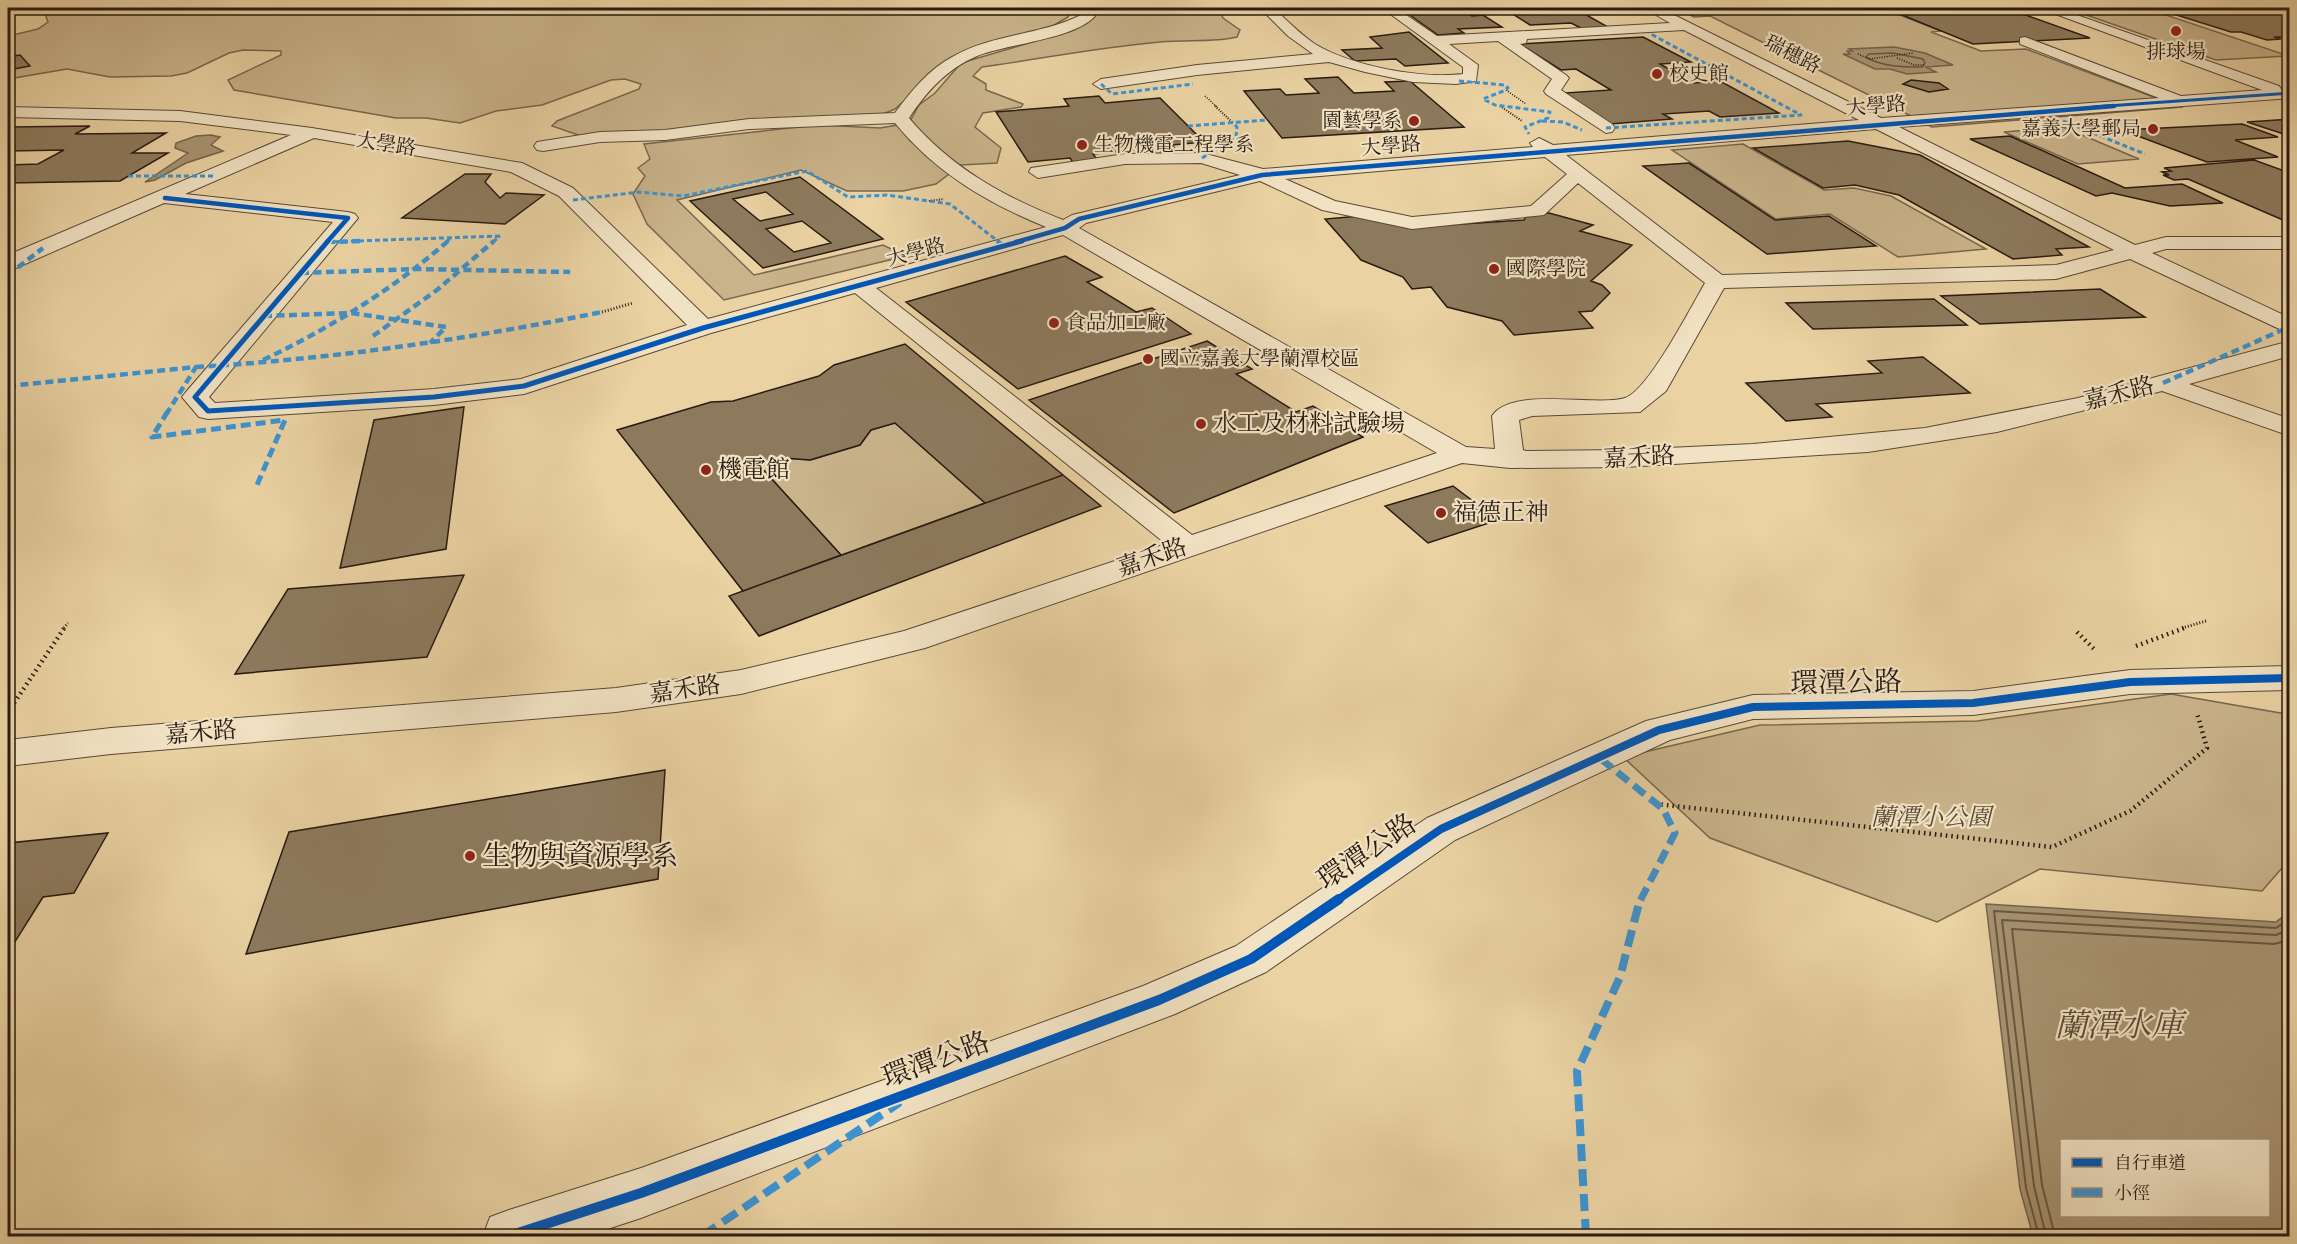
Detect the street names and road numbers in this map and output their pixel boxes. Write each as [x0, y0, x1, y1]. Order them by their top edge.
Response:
street label: 瑞穗路 [1760, 30, 1824, 80]
street label: 大學路 [1845, 92, 1907, 122]
street label: 大學路 [354, 128, 418, 162]
street label: 大學路 [1360, 132, 1422, 162]
street label: 大學路 [884, 233, 948, 273]
street label: 嘉禾路 [2080, 371, 2158, 417]
street label: 嘉禾路 [1602, 441, 1676, 475]
street label: 嘉禾路 [1113, 532, 1191, 584]
street label: 環潭公路 [1790, 665, 1902, 701]
street label: 嘉禾路 [647, 670, 723, 710]
street label: 嘉禾路 [164, 715, 238, 751]
street label: 環潭公路 [1311, 806, 1423, 898]
street label: 環潭公路 [877, 1024, 995, 1096]

